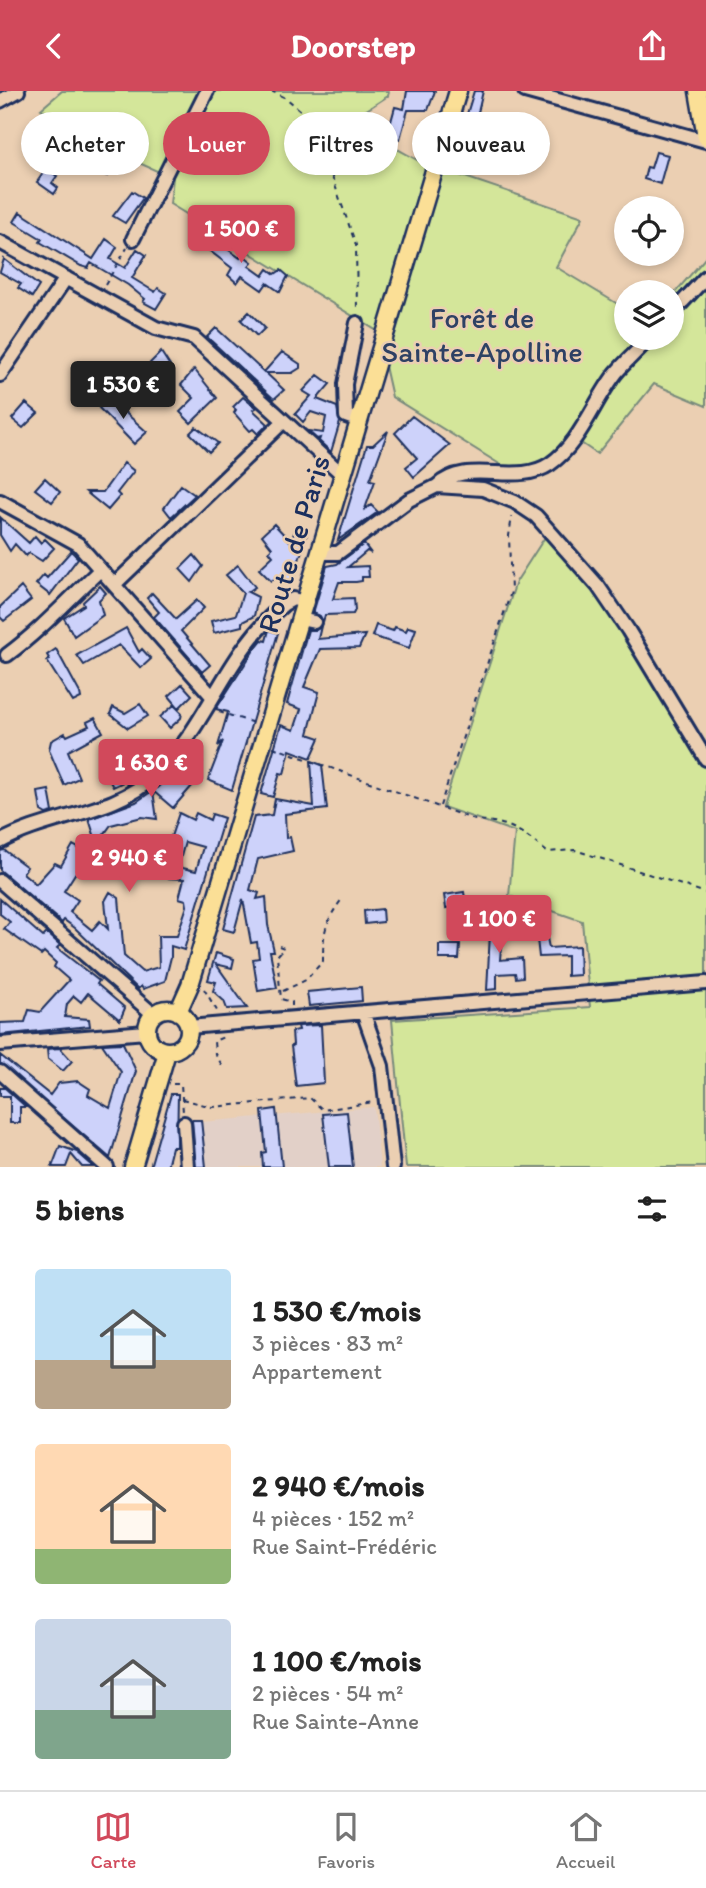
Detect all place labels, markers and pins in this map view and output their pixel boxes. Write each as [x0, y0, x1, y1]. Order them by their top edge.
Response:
pin: 1 500 € [176, 205, 306, 265]
pin: 1 530 € [58, 361, 188, 421]
pin: 1 630 € [86, 739, 216, 799]
pin: 2 940 € [64, 835, 194, 894]
pin: 1 100 € [434, 895, 564, 955]

